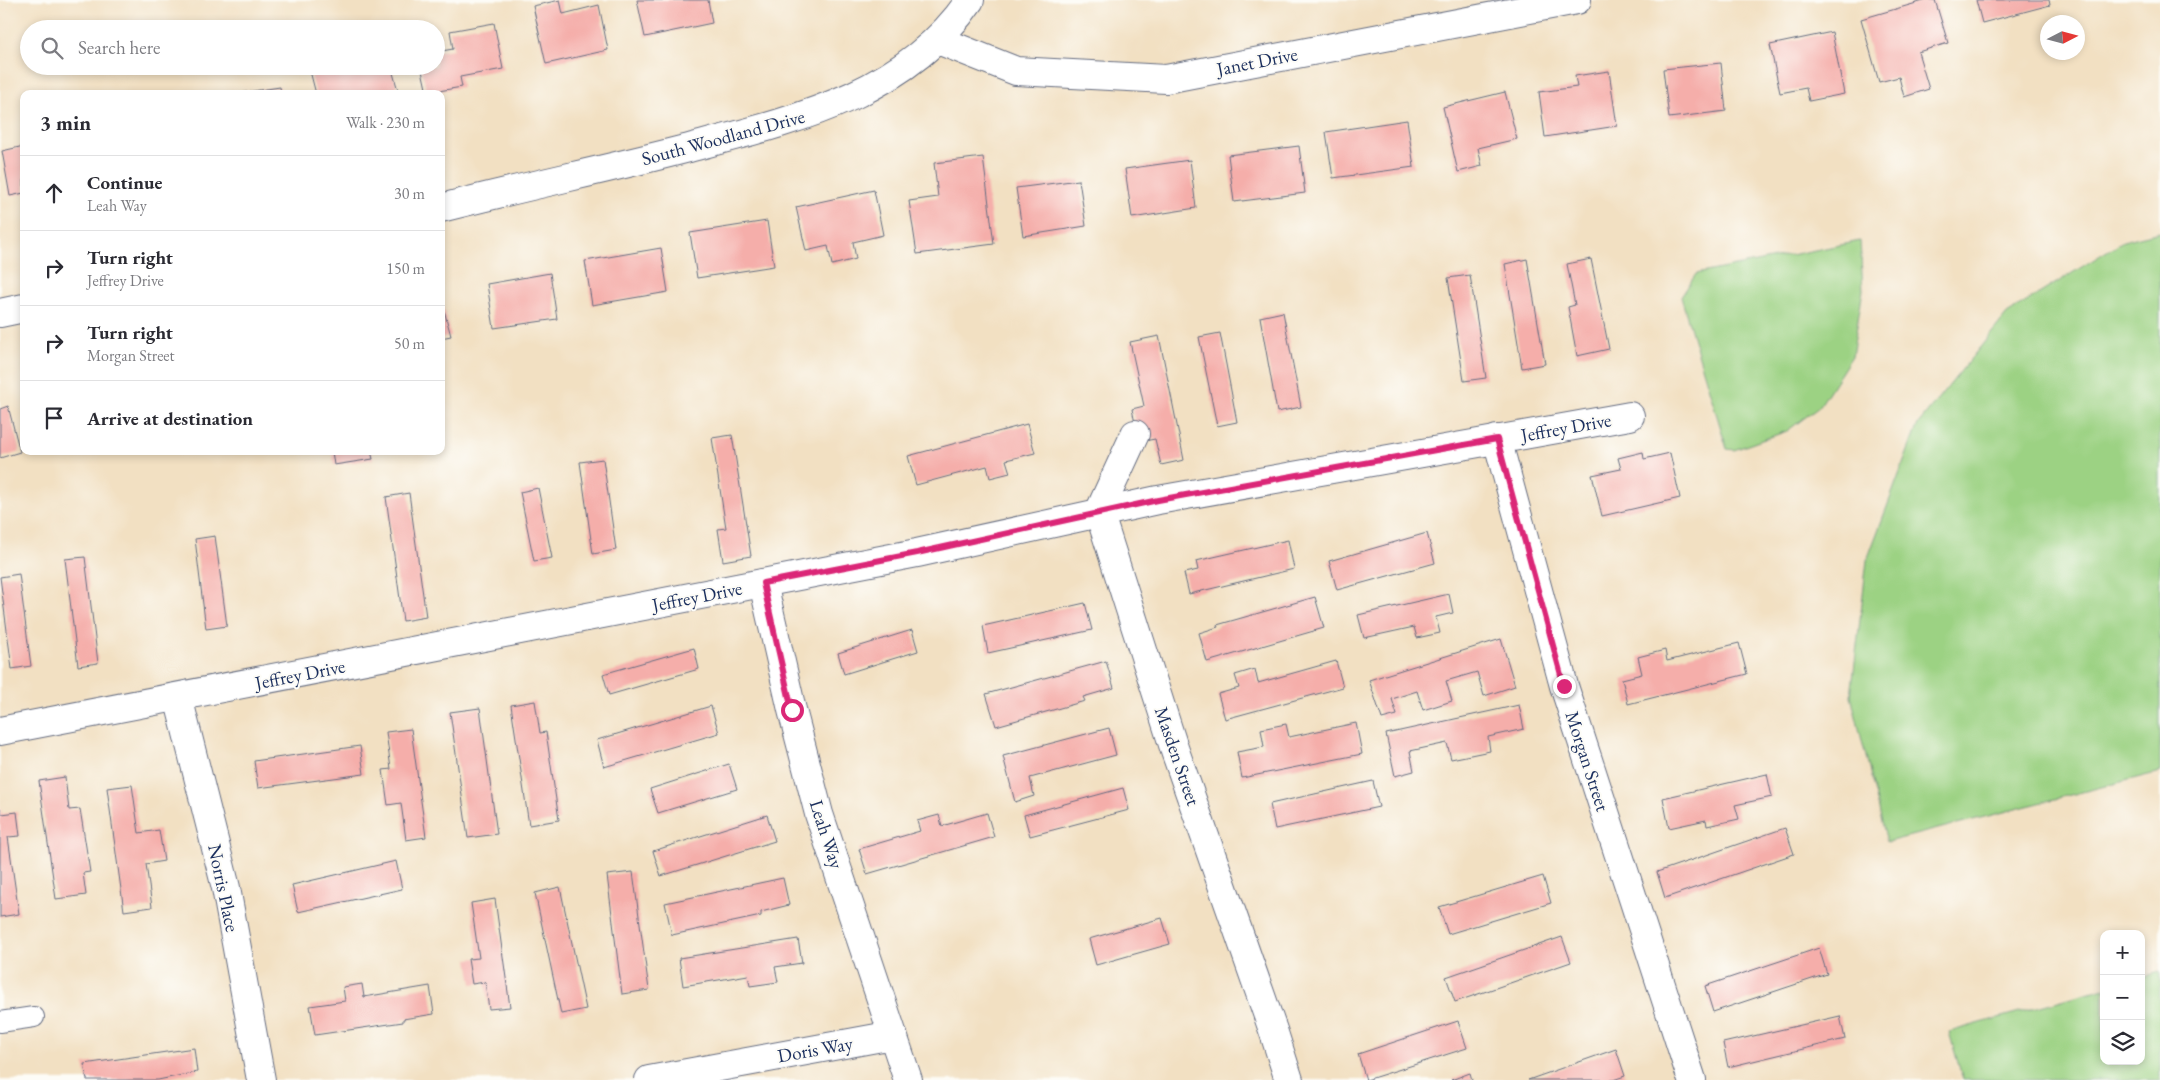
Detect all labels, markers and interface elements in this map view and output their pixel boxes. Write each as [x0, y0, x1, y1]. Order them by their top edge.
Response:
north arrow [2040, 15, 2085, 60]
search box [20, 20, 445, 75]
icon: search [38, 34, 66, 62]
text: Search here [78, 35, 160, 60]
street label: Janet Drive [1213, 41, 1300, 82]
street label: South Woodland Drive [639, 104, 807, 171]
text: 3 min [40, 109, 91, 136]
text: Walk · 230 m [346, 112, 425, 133]
text: Continue [87, 170, 162, 195]
icon: ahead [40, 179, 68, 207]
text: 30 m [394, 183, 425, 204]
text: Leah Way [87, 195, 147, 216]
text: Turn right [87, 245, 173, 270]
icon: right [40, 254, 68, 282]
text: 150 m [386, 258, 425, 279]
text: Jeffrey Drive [87, 270, 164, 291]
text: Turn right [87, 320, 173, 345]
icon: right [40, 329, 68, 357]
text: 50 m [394, 333, 425, 354]
text: Morgan Street [87, 345, 175, 366]
icon: arrive [40, 404, 68, 432]
text: Arrive at destination [87, 406, 253, 431]
street label: Jeffrey Drive [1517, 407, 1613, 448]
street label: Jeffrey Drive [648, 576, 744, 618]
street label: Jeffrey Drive [251, 654, 347, 696]
route end [1553, 675, 1576, 698]
route start [781, 699, 804, 722]
street label: Masden Street [1149, 703, 1206, 809]
street label: Morgan Street [1560, 708, 1615, 814]
street label: Leah Way [804, 797, 850, 872]
street label: Norris Place [202, 842, 245, 934]
map controls [2100, 930, 2145, 1065]
button: + [2100, 930, 2145, 975]
button: − [2100, 975, 2145, 1020]
button: layers [2100, 1020, 2145, 1065]
street label: Doris Way [776, 1030, 855, 1068]

